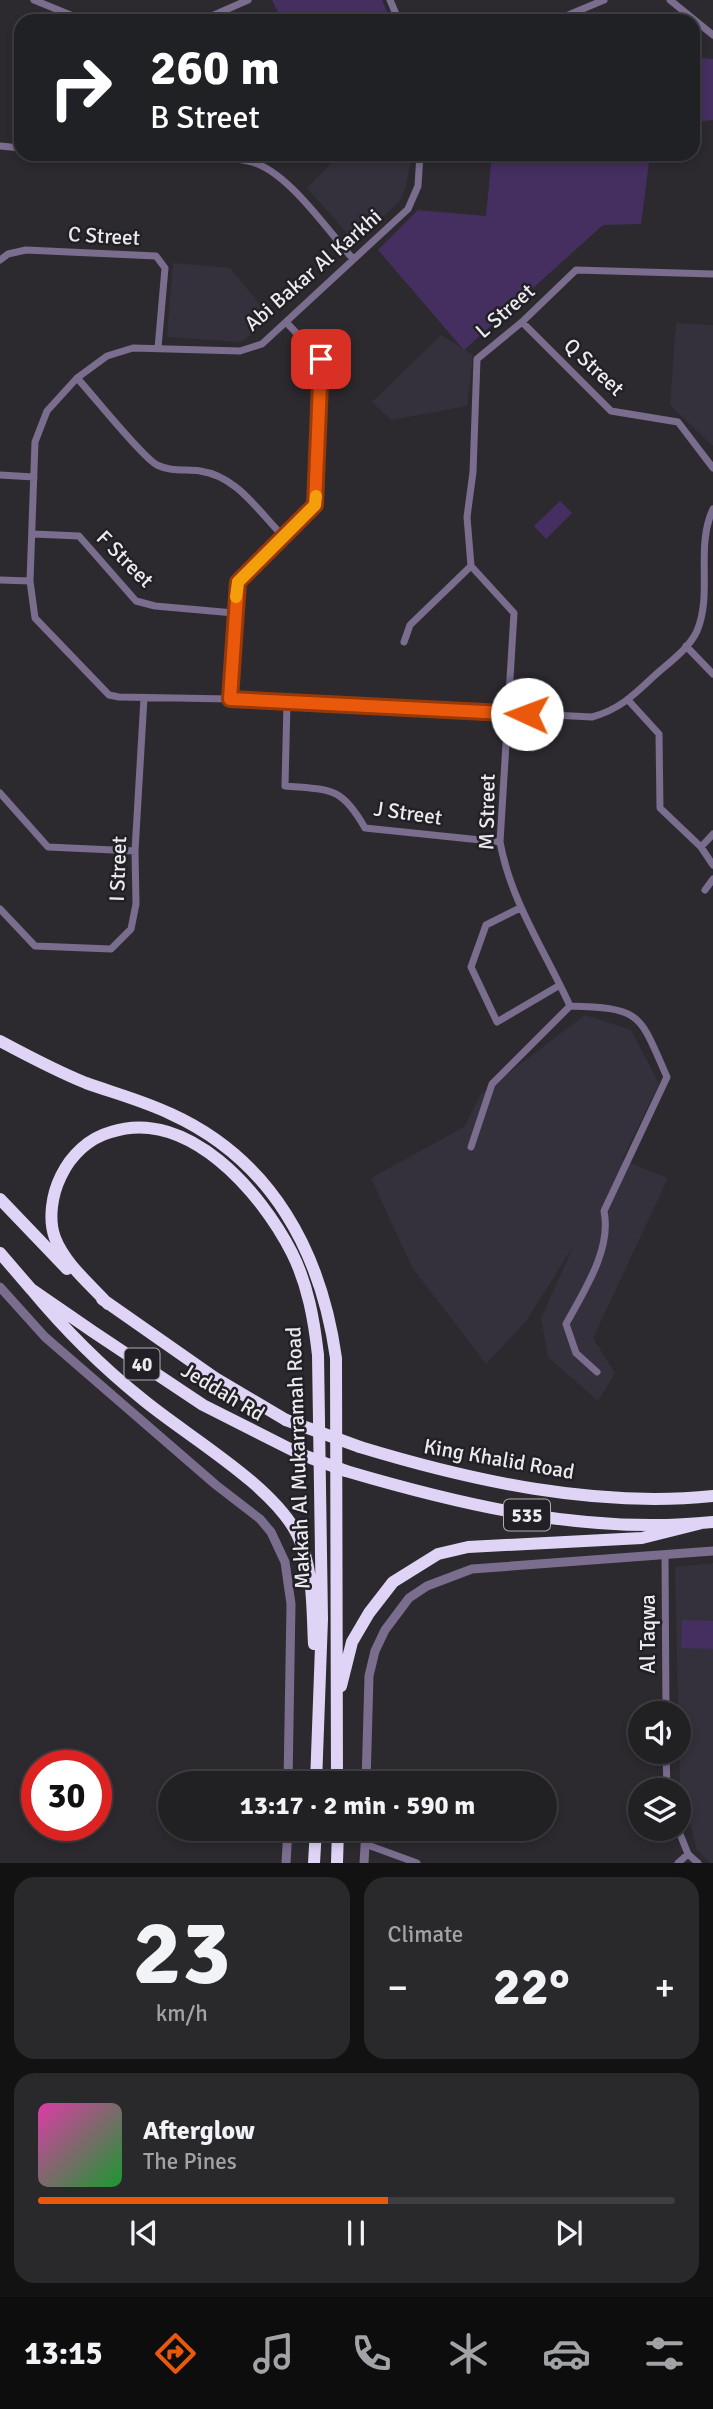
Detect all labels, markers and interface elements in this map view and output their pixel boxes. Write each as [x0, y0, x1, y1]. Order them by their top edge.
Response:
text: 260 m [150, 38, 280, 98]
icon: right [35, 42, 126, 133]
text: B Street [150, 98, 260, 137]
street label: Abi Bakar Al Karkhi [239, 203, 387, 337]
street label: C Street [67, 221, 141, 251]
street label: L Street [470, 278, 540, 344]
pin [291, 329, 351, 389]
street label: Q Street [558, 333, 630, 401]
icon: arrive [302, 340, 340, 378]
street label: F Street [91, 525, 159, 593]
position arrow [490, 677, 564, 751]
street label: M Street [473, 774, 501, 850]
street label: J Street [372, 795, 444, 831]
street label: I Street [104, 836, 132, 902]
street label: Makkah Al Mukarramah Road [280, 1326, 316, 1590]
road number: 40 [124, 1348, 160, 1380]
street label: Jeddah Rd [177, 1357, 269, 1427]
street label: King Khalid Road [422, 1433, 576, 1485]
road number: 535 [504, 1499, 550, 1530]
street label: Al Taqwa [635, 1594, 661, 1674]
map controls [628, 1701, 691, 1841]
button: sound [628, 1701, 691, 1764]
speed limit sign: 30 [21, 1750, 112, 1841]
button: layers [628, 1778, 691, 1841]
text: 13:17 · 2 min · 590 m [240, 1790, 475, 1822]
text: 23 [133, 1897, 231, 2010]
text: Climate [388, 1920, 463, 1949]
text: 22° [493, 1955, 570, 2019]
text: − [388, 1964, 408, 2011]
text: + [654, 1964, 675, 2011]
text: km/h [156, 1999, 208, 2028]
text: Afterglow [143, 2115, 255, 2147]
text: The Pines [143, 2147, 237, 2176]
icon: previous [125, 2214, 163, 2252]
icon: pause [337, 2214, 375, 2252]
icon: next [550, 2214, 588, 2252]
icon: directions [151, 2329, 200, 2378]
icon: music [249, 2329, 298, 2378]
icon: phone [347, 2329, 396, 2378]
icon: climate [444, 2329, 493, 2378]
icon: car [542, 2329, 591, 2378]
icon: filters [640, 2329, 689, 2378]
text: 13:15 [24, 2334, 103, 2373]

